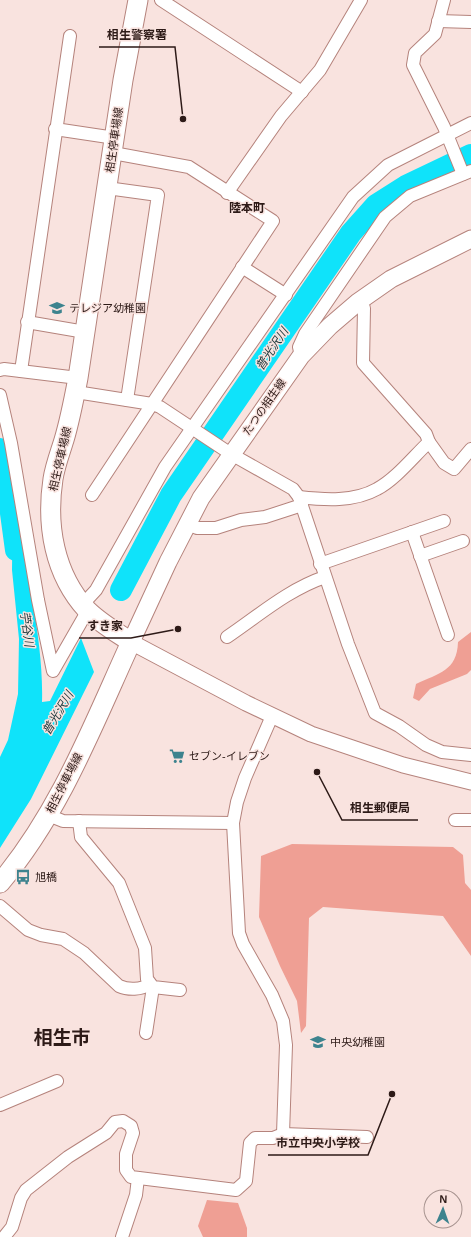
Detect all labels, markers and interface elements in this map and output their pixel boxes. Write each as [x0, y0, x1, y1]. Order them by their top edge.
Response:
callout: 相生警察署 [99, 23, 175, 47]
text: 相生警察署 [107, 28, 167, 42]
street label: 相生停車場線 [103, 106, 125, 174]
district label: 陸本町 [229, 201, 265, 215]
school or university icon: テレジア幼稚園 [48, 299, 66, 317]
place label: テレジア幼稚園 [69, 302, 146, 314]
water label: 普光沢川 [253, 324, 292, 373]
street label: たつの相生線 [240, 377, 288, 437]
street label: 相生停車場線 [47, 425, 73, 493]
water label: 苧谷川 [18, 610, 37, 650]
callout: すき家 [79, 614, 131, 638]
text: すき家 [87, 619, 123, 633]
water label: 普光沢川 [40, 687, 77, 737]
supermarket icon: セブン-イレブン [168, 747, 186, 765]
place label: セブン-イレブン [189, 750, 270, 762]
street label: 相生停車場線 [44, 751, 84, 815]
callout: 相生郵便局 [342, 796, 418, 820]
text: 相生郵便局 [350, 801, 410, 815]
bus stop icon: 旭橋 [14, 868, 32, 886]
place label: 旭橋 [35, 871, 57, 883]
district label: 相生市 [33, 1027, 91, 1048]
school or university icon: 中央幼稚園 [309, 1033, 327, 1051]
place label: 中央幼稚園 [330, 1036, 385, 1048]
callout: 市立中央小学校 [268, 1131, 368, 1155]
text: 市立中央小学校 [276, 1136, 360, 1150]
north arrow [423, 1189, 463, 1229]
text: N [439, 1193, 448, 1205]

